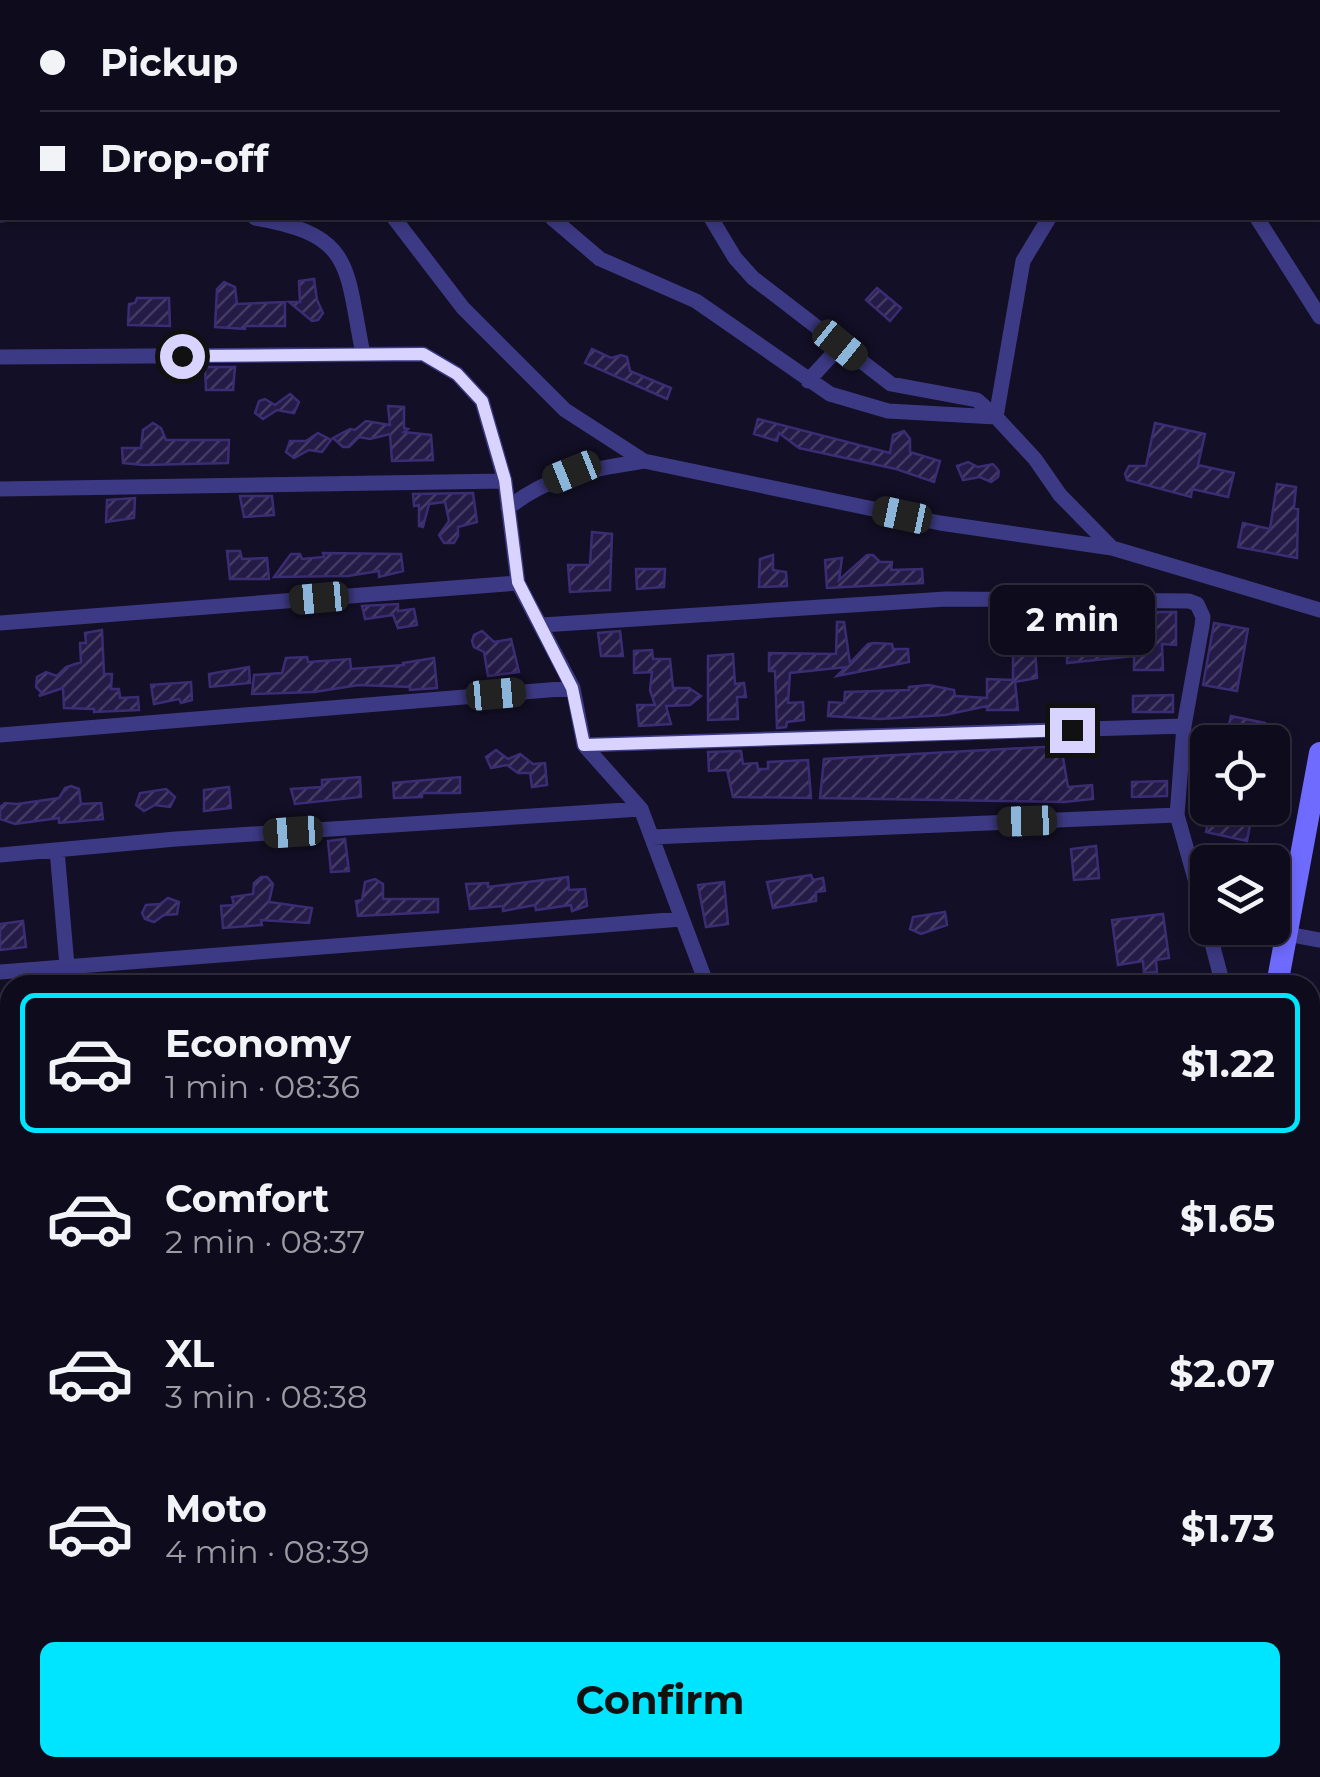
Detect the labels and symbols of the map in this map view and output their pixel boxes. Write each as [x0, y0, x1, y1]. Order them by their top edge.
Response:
car [807, 314, 873, 376]
route start [160, 334, 205, 379]
car [539, 447, 605, 497]
car [870, 494, 934, 536]
car [288, 580, 350, 616]
callout: 2 min [990, 585, 1154, 655]
car [465, 676, 527, 712]
route end [1050, 708, 1095, 753]
car [996, 805, 1058, 837]
car [262, 815, 324, 849]

